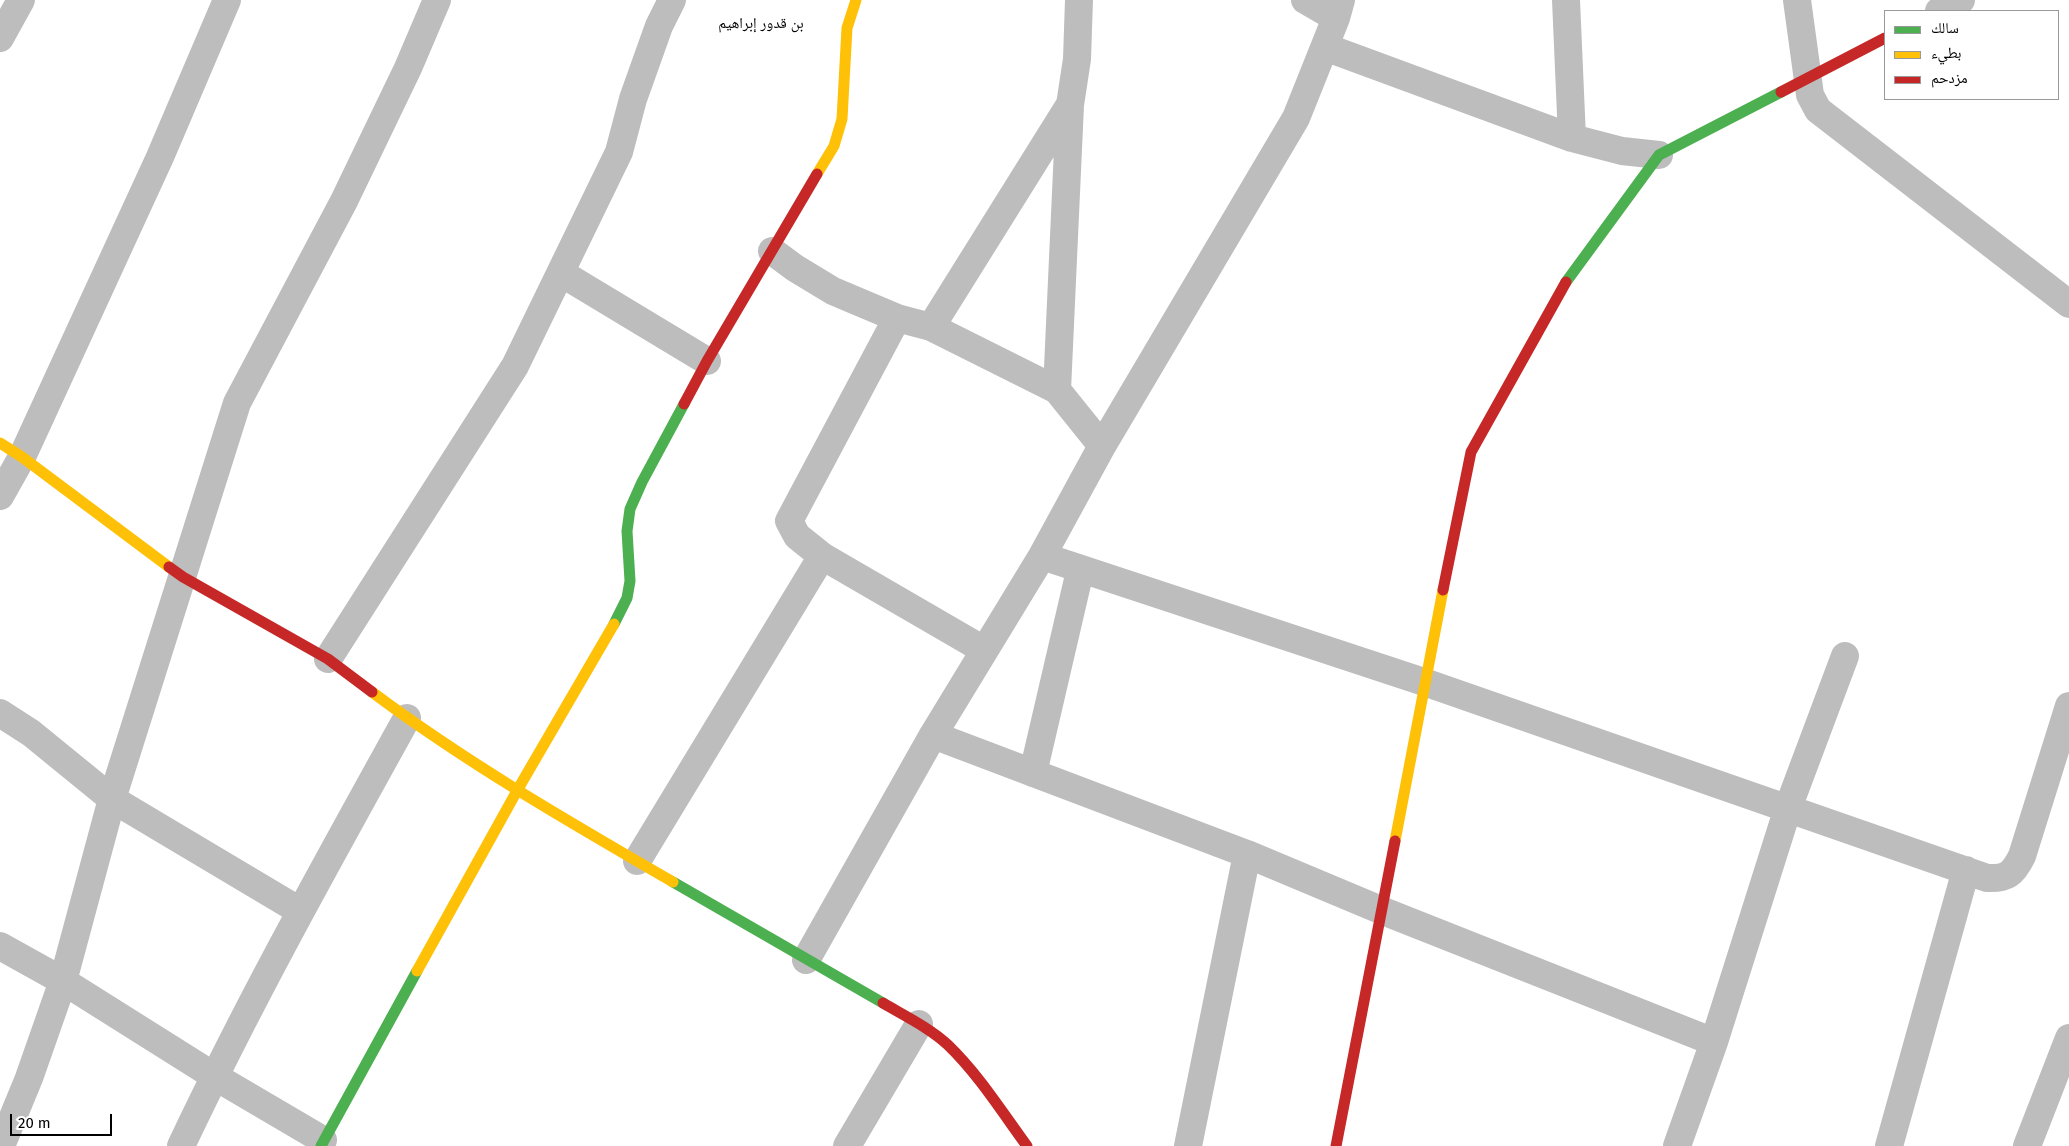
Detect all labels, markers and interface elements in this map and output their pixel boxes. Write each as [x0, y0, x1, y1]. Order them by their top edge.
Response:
legend [1884, 10, 2059, 100]
district label: بن قدور إبراهيم [718, 15, 804, 33]
text: سالك [1931, 19, 1959, 37]
text: بطيء [1931, 44, 1961, 62]
text: مزدحم [1931, 69, 1968, 87]
scale bar [12, 1104, 115, 1136]
text: 20 m [18, 1114, 51, 1132]

